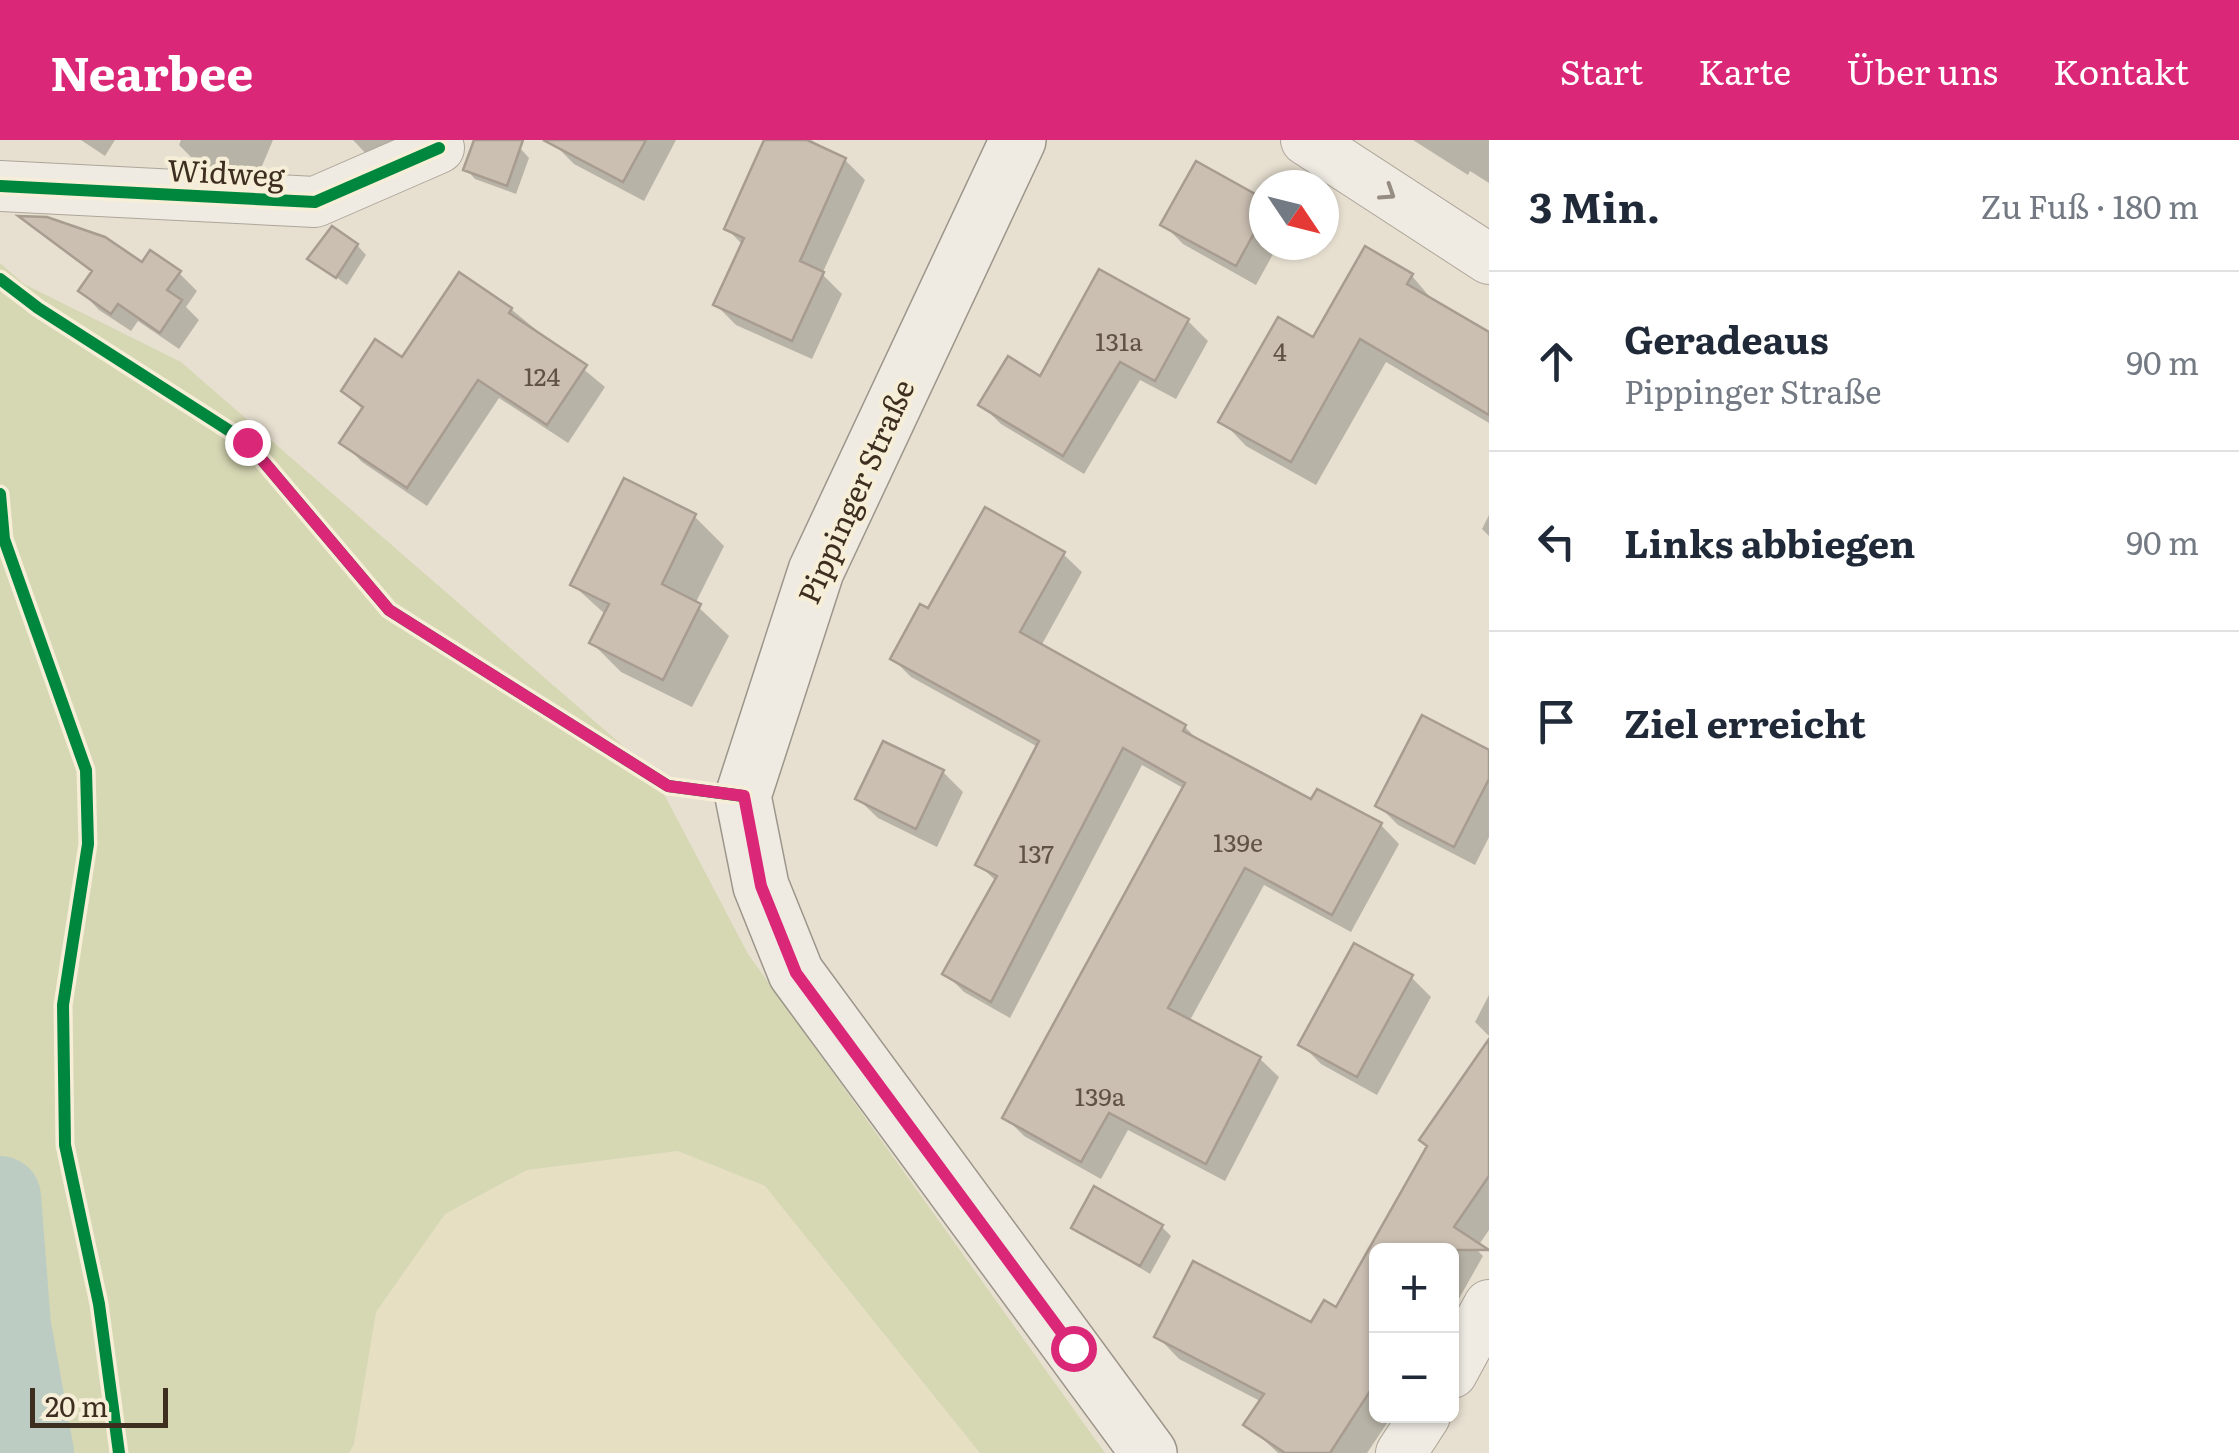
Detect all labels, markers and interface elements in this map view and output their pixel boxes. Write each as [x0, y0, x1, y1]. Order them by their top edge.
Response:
text: Nearbee [50, 35, 254, 106]
text: Start [1560, 44, 1643, 96]
text: Karte [1698, 44, 1791, 96]
text: Über uns [1846, 44, 1998, 96]
text: Kontakt [2053, 44, 2189, 96]
street label: Widweg [166, 146, 286, 196]
north arrow [1249, 170, 1339, 260]
text: 3 Min. [1529, 174, 1660, 236]
one-way arrow [1377, 181, 1395, 200]
text: Zu Fuß · 180 m [1981, 181, 2199, 229]
text: Geradeaus [1624, 309, 1829, 366]
house number: 131a [1095, 322, 1143, 359]
house number: 4 [1273, 332, 1287, 369]
icon: ahead [1529, 334, 1584, 389]
text: 90 m [2126, 337, 2199, 385]
house number: 124 [524, 357, 561, 394]
text: Pippinger Straße [1624, 366, 1882, 414]
street label: Pippinger Straße [785, 371, 923, 610]
route end [225, 420, 271, 466]
text: Links abbiegen [1624, 513, 1915, 570]
icon: left [1529, 514, 1584, 569]
text: 90 m [2126, 517, 2199, 565]
text: Ziel erreicht [1624, 693, 1866, 750]
icon: arrive [1529, 694, 1584, 749]
house number: 139e [1213, 823, 1263, 860]
house number: 137 [1018, 834, 1054, 871]
house number: 139a [1075, 1077, 1126, 1114]
map controls [1369, 1243, 1459, 1423]
button: + [1369, 1243, 1459, 1333]
route start [1051, 1326, 1097, 1372]
button: − [1369, 1333, 1459, 1423]
scale bar [30, 1383, 168, 1428]
text: 20 m [45, 1384, 108, 1426]

